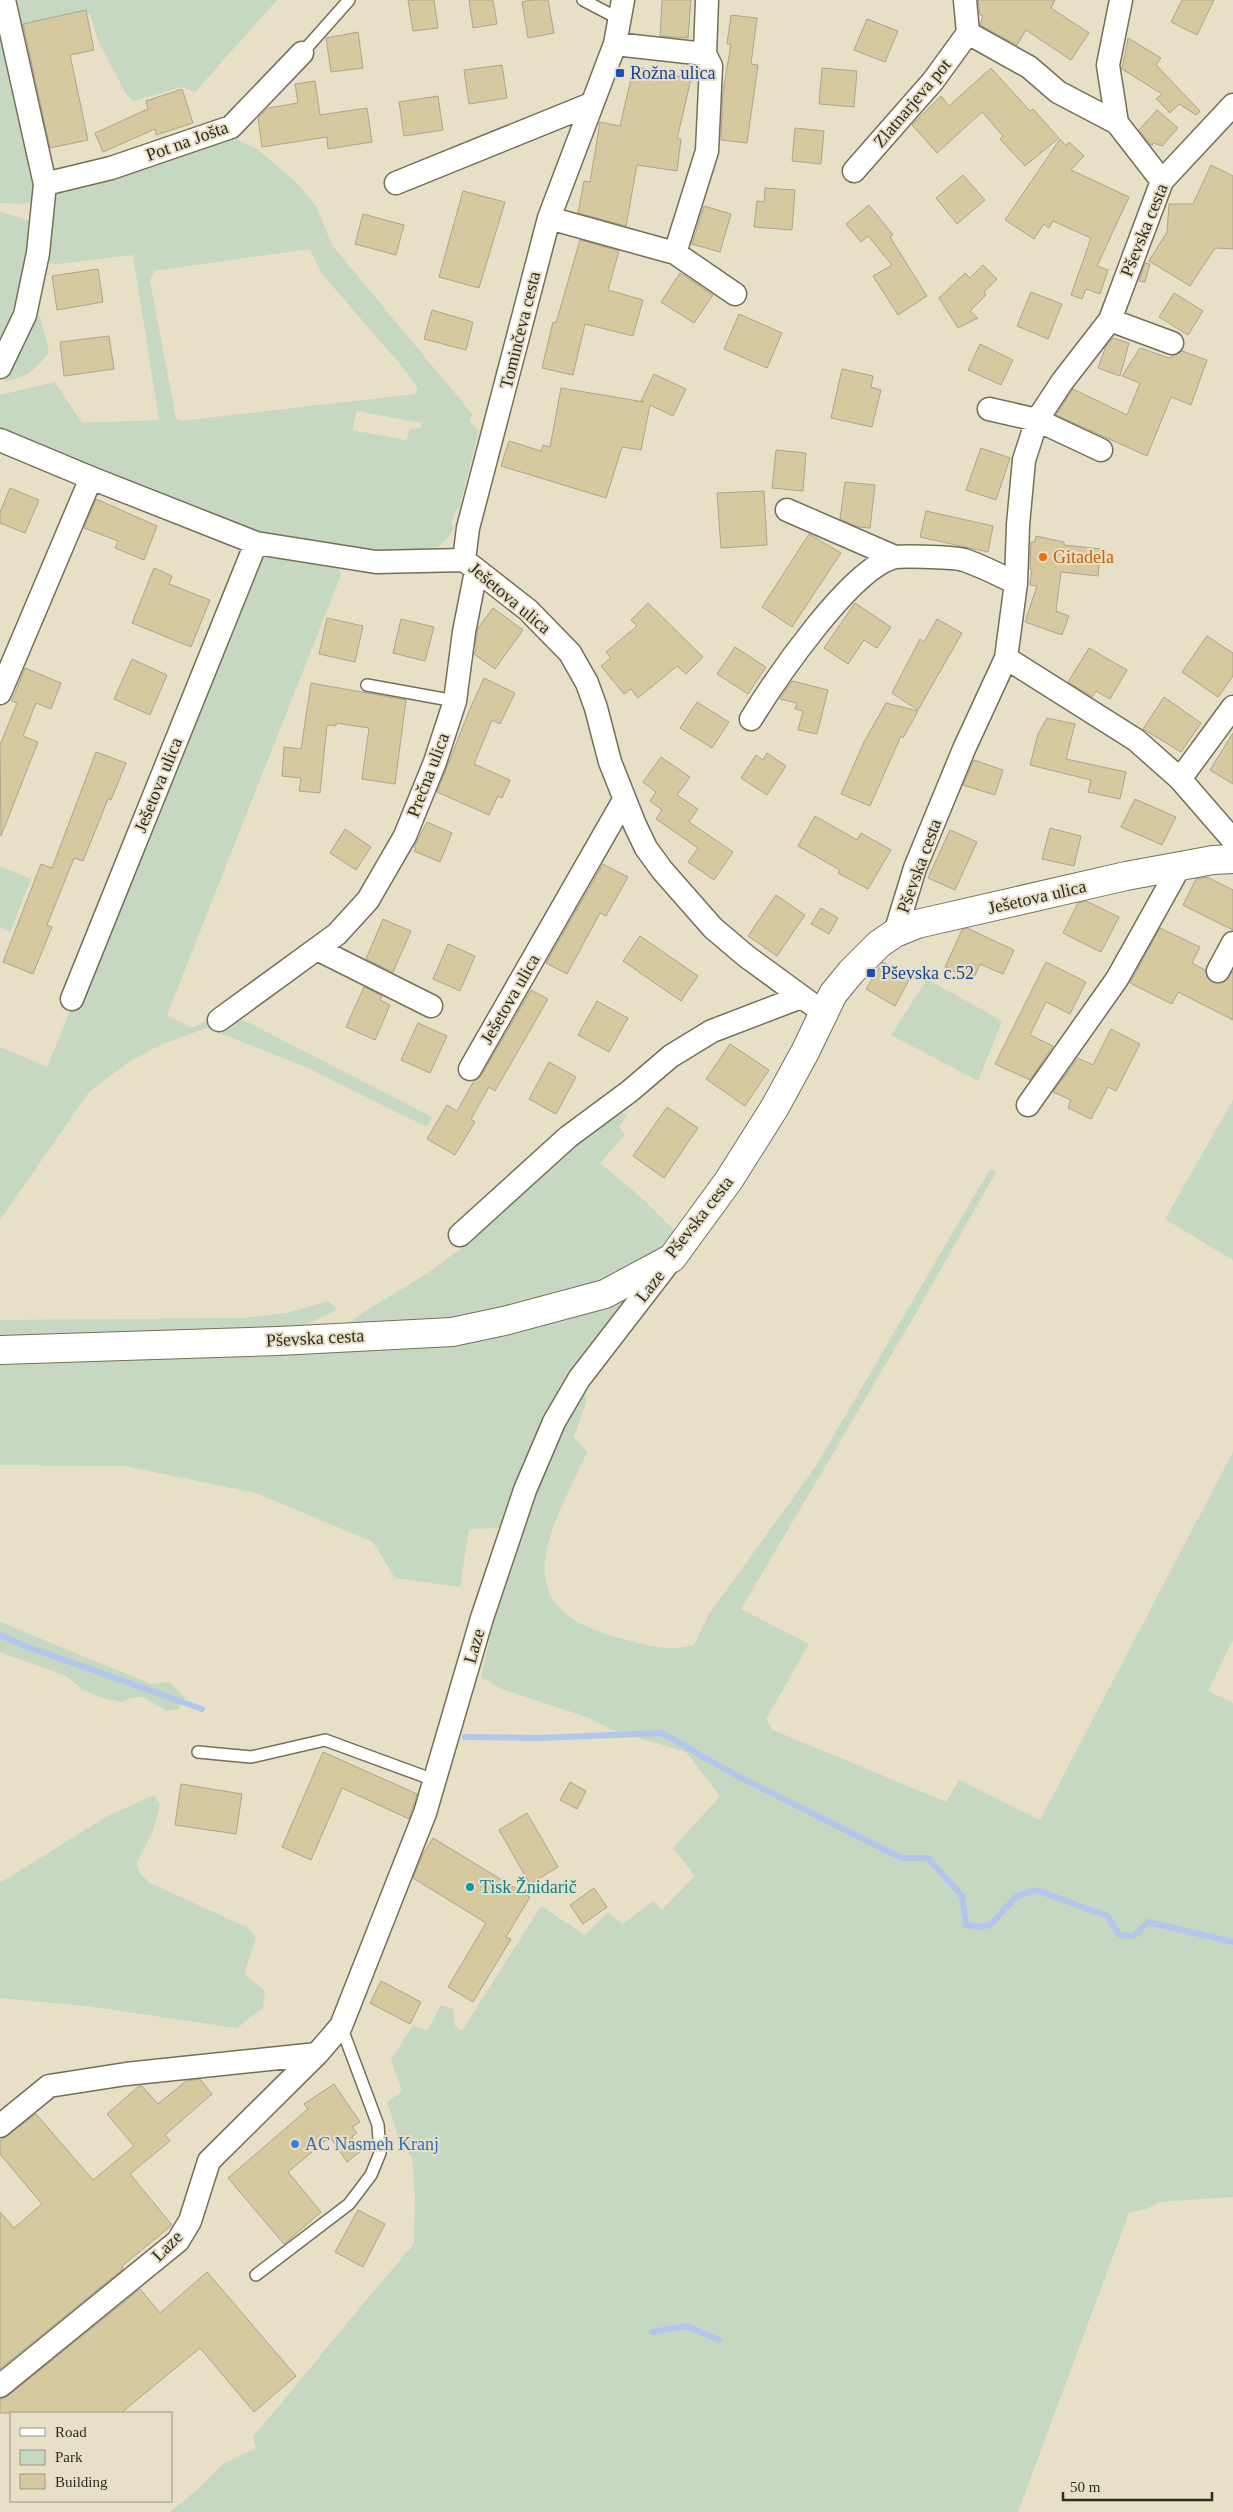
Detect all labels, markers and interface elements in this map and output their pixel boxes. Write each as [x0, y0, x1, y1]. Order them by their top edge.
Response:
street label: Zlatnarjeva pot [869, 55, 955, 151]
place label: Rožna ulica [630, 63, 715, 83]
marker: Rožna ulica [614, 67, 626, 79]
street label: Pot na Jošta [143, 117, 231, 165]
street label: Pševska cesta [1116, 181, 1172, 279]
street label: Tominčeva cesta [496, 269, 544, 391]
place label: Gitadela [1053, 547, 1114, 567]
marker: Gitadela [1037, 551, 1049, 563]
street label: Ješetova ulica [465, 558, 555, 638]
street label: Prečna ulica [403, 730, 453, 820]
street label: Ješetova ulica [130, 735, 186, 835]
street label: Pševska cesta [893, 816, 945, 916]
street label: Ješetova ulica [986, 876, 1088, 918]
street label: Ješetova ulica [476, 950, 544, 1048]
place label: Pševska c.52 [881, 963, 974, 983]
marker: Pševska c.52 [865, 967, 877, 979]
street label: Pševska cesta [661, 1172, 737, 1262]
street label: Laze [631, 1266, 669, 1306]
street label: Pševska cesta [265, 1325, 365, 1351]
street label: Laze [460, 1626, 488, 1666]
place label: Tisk Žnidarič [480, 1876, 577, 1897]
marker: Tisk Žnidarič [464, 1881, 476, 1893]
place label: AC Nasmeh Kranj [305, 2134, 439, 2154]
marker: AC Nasmeh Kranj [289, 2138, 301, 2150]
street label: Laze [148, 2227, 186, 2265]
legend [10, 2412, 172, 2502]
text: Road [55, 2424, 87, 2440]
text: Park [55, 2449, 83, 2465]
scale bar [1063, 2470, 1212, 2502]
text: Building [55, 2474, 108, 2490]
text: 50 m [1070, 2479, 1101, 2495]

